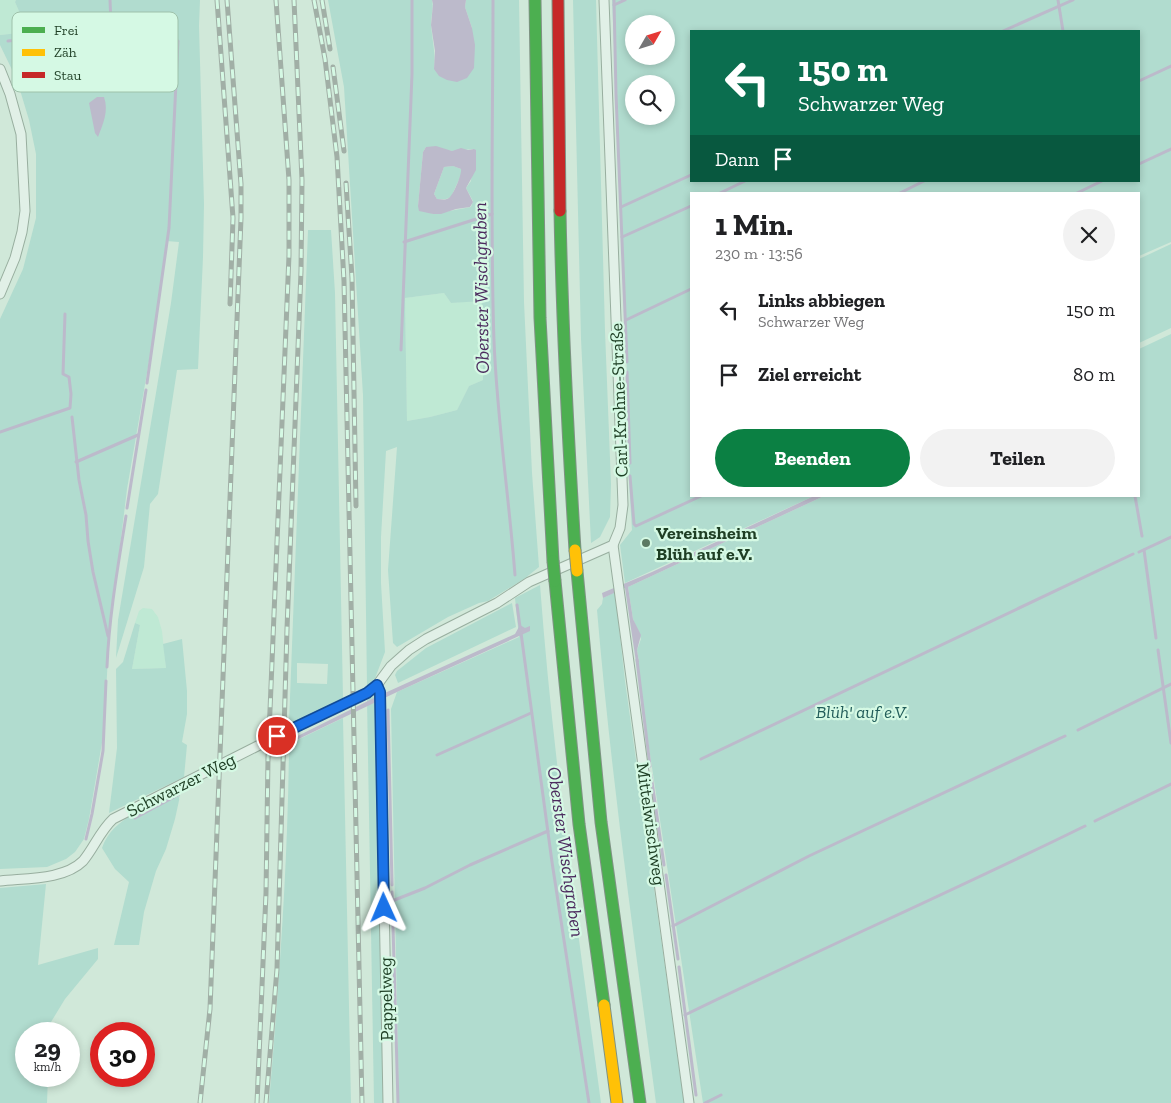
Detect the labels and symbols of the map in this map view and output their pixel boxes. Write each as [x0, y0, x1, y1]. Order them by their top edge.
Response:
legend [12, 12, 178, 92]
north arrow [625, 15, 675, 65]
text: Frei [54, 22, 78, 39]
text: Zäh [54, 44, 77, 61]
text: Stau [54, 67, 81, 84]
water label: Oberster Wischgraben [468, 202, 494, 374]
street label: Carl-Krohne-Straße [605, 323, 633, 477]
place label: Vereinsheim Blüh auf e.V. [656, 522, 757, 565]
marker: Vereinsheim Blüh auf e.V. [640, 537, 652, 549]
park label: Blüh' auf e.V. [816, 701, 908, 723]
pin [256, 715, 298, 757]
street label: Schwarzer Weg [123, 748, 239, 822]
street label: Mittelwischweg [631, 761, 671, 887]
water label: Oberster Wischgraben [543, 765, 589, 939]
position arrow [357, 881, 409, 933]
street label: Pappelweg [374, 957, 398, 1041]
speed limit sign: 30 [90, 1022, 155, 1087]

